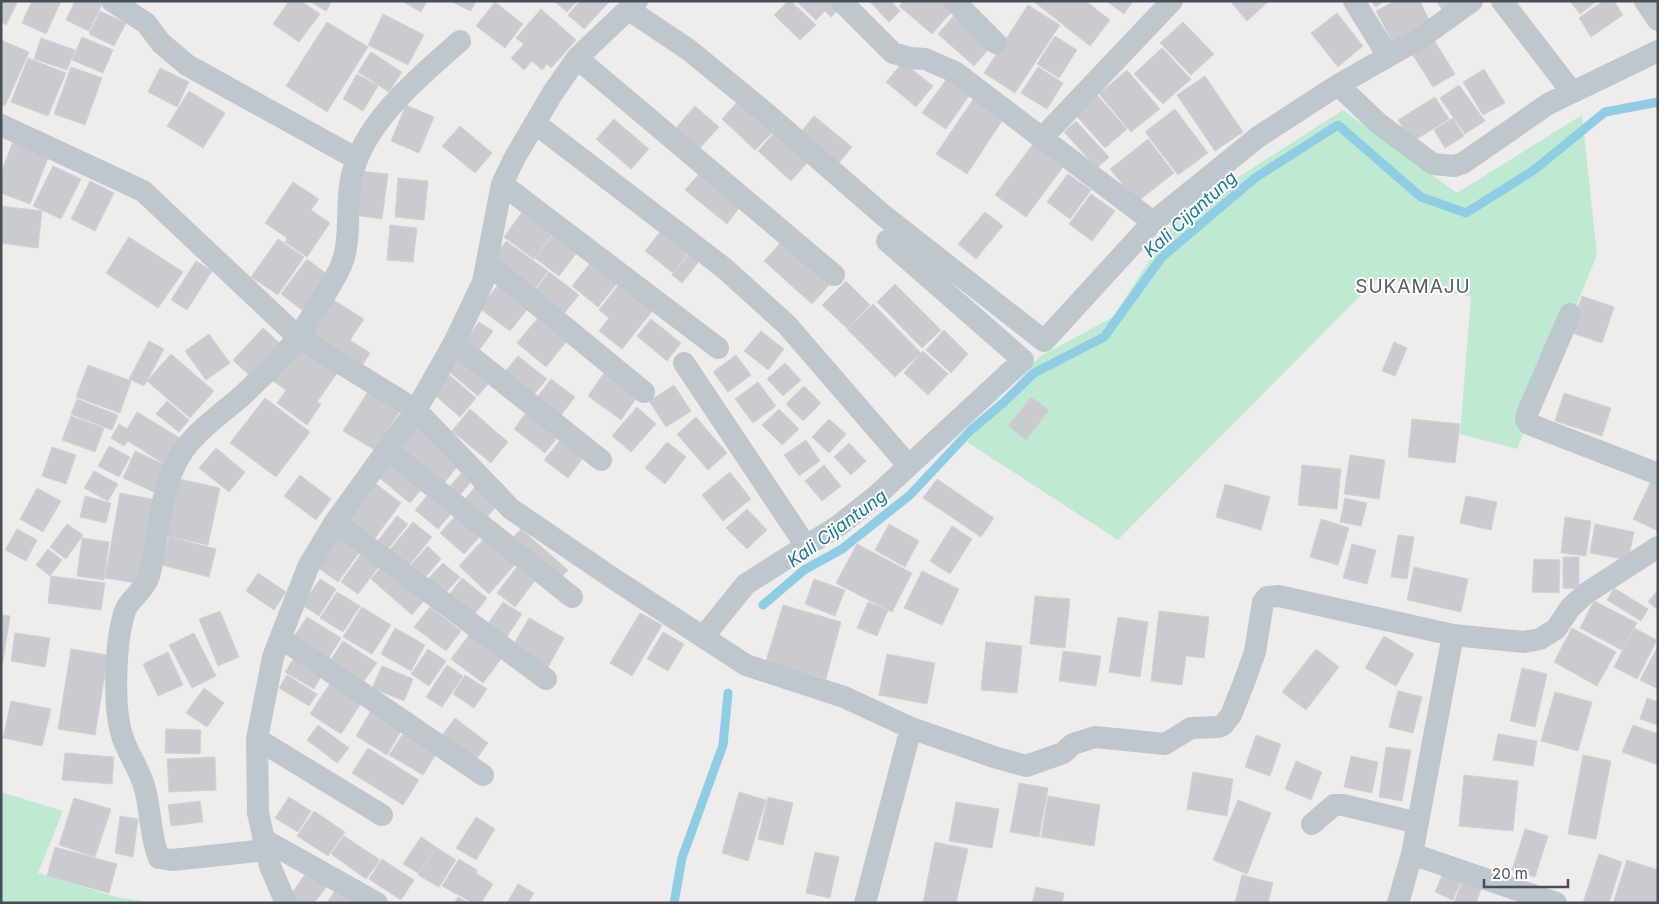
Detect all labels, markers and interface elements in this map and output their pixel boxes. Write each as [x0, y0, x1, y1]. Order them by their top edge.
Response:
water label: Kali Cijantung [1139, 167, 1241, 261]
district label: SUKAMAJU [1355, 275, 1471, 298]
water label: Kali Cijantung [783, 485, 891, 571]
scale bar [1484, 856, 1568, 888]
text: 20 m [1492, 864, 1528, 883]

